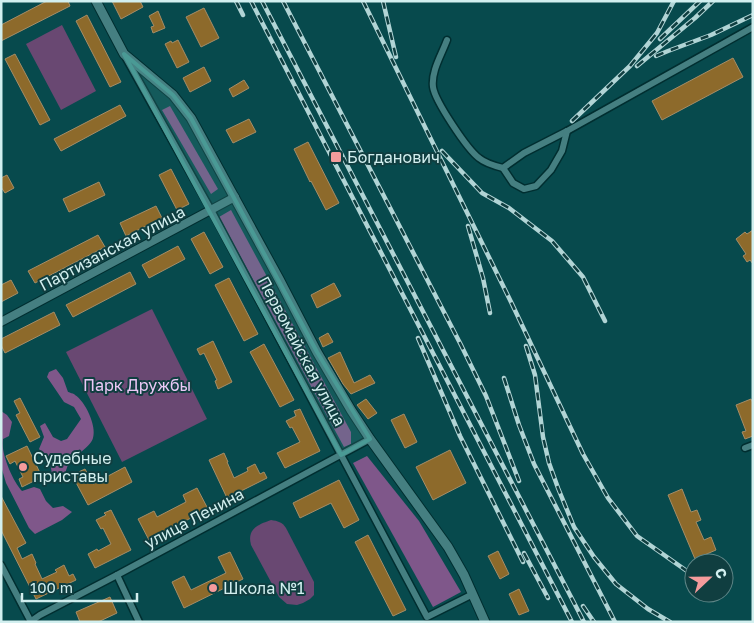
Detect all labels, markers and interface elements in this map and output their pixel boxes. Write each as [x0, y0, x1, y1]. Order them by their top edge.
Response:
place label: Богданович [347, 147, 440, 167]
marker: Богданович [329, 150, 343, 164]
street label: Партизанская улица [36, 201, 188, 295]
street label: Первомайская улица [254, 273, 350, 429]
park label: Парк Дружбы [83, 375, 191, 395]
place label: Судебные приставы [33, 448, 112, 486]
marker: Судебные приставы [17, 461, 29, 473]
street label: улица Ленина [141, 483, 247, 553]
north arrow [684, 553, 734, 603]
text: С [712, 565, 731, 581]
scale bar [22, 570, 138, 602]
text: 100 m [30, 578, 73, 596]
place label: Школа №1 [223, 578, 305, 598]
marker: Школа №1 [207, 582, 219, 594]

